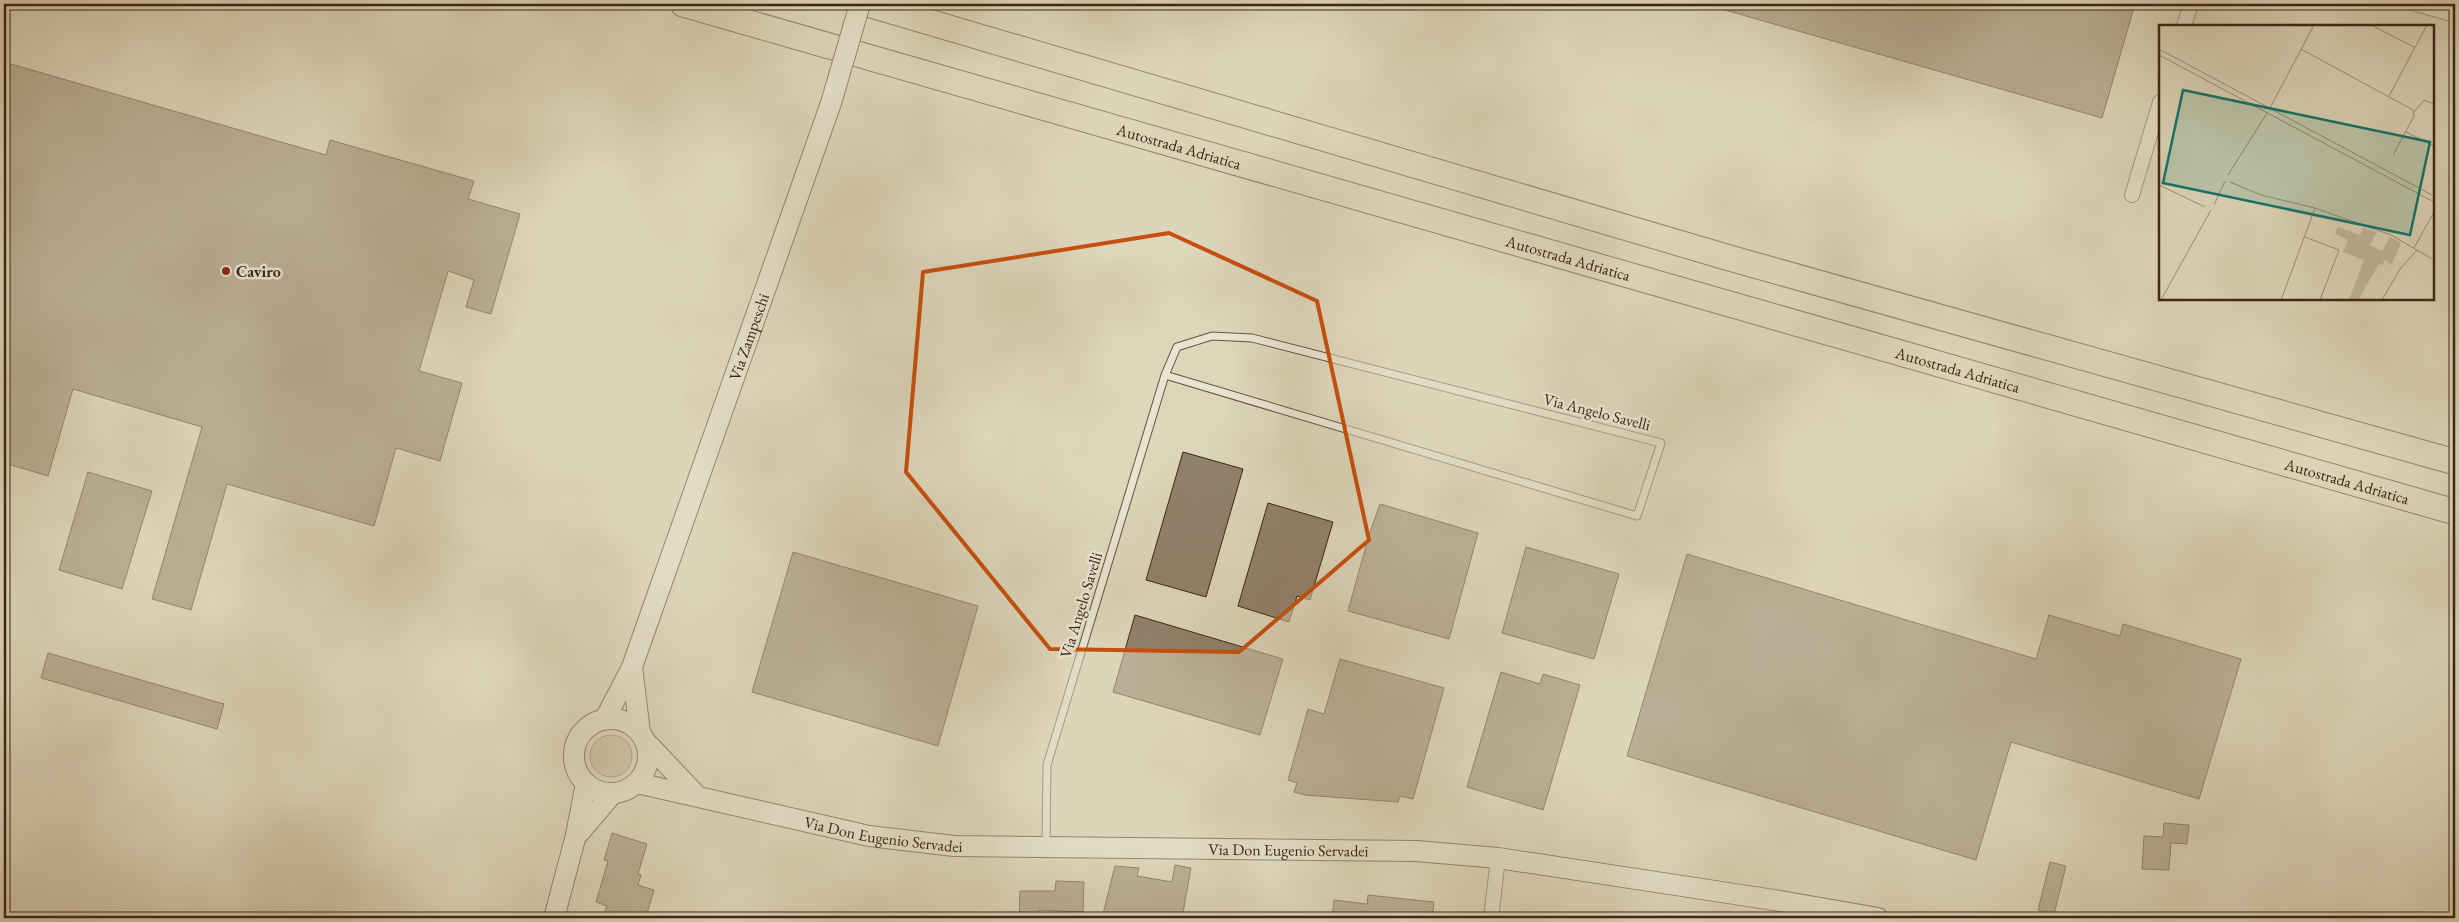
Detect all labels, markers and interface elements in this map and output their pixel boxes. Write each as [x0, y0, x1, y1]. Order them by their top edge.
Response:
inset map [2159, 25, 2434, 300]
street label: Autostrada Adriatica [1113, 118, 1244, 174]
street label: Autostrada Adriatica [1503, 230, 1634, 286]
place label: Caviro [236, 261, 281, 282]
marker: Caviro [220, 265, 232, 277]
street label: Via Zampeschi [724, 290, 774, 383]
street label: Autostrada Adriatica [1892, 341, 2023, 397]
street label: Via Angelo Savelli [1541, 389, 1653, 435]
street label: Autostrada Adriatica [2281, 453, 2412, 509]
street label: Via Angelo Savelli [1055, 549, 1107, 660]
street label: Via Don Eugenio Servadei [802, 811, 963, 857]
street label: Via Don Eugenio Servadei [1208, 838, 1369, 861]

